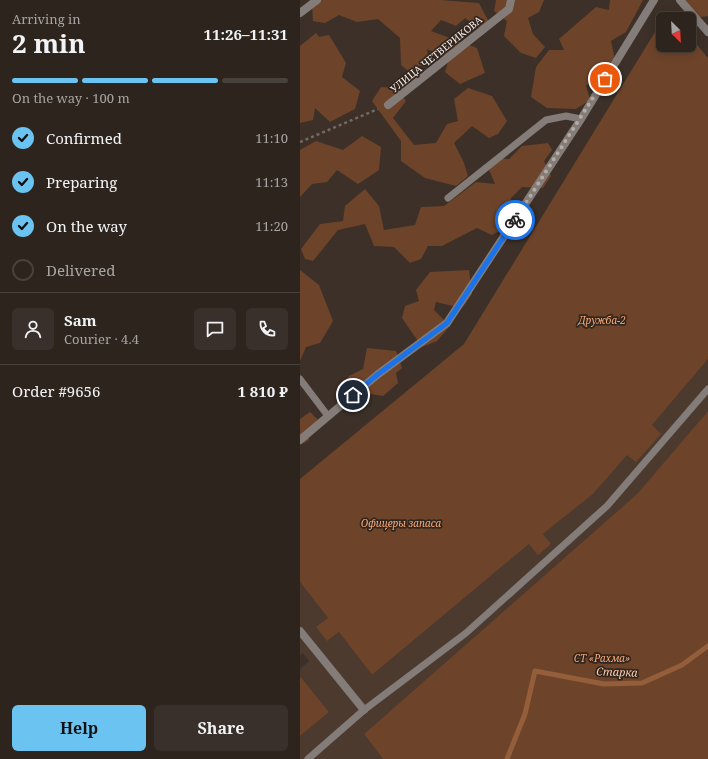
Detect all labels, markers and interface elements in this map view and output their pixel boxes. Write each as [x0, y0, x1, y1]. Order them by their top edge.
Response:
text: Arriving in [12, 10, 81, 28]
street label: УЛИЦА ЧЕТВЕРИКОВА [387, 12, 486, 95]
north arrow [656, 12, 696, 52]
map controls [656, 12, 696, 52]
text: 11:26–11:31 [204, 24, 288, 44]
text: 2 min [12, 25, 86, 61]
pin [588, 62, 622, 96]
icon: bag [594, 68, 616, 90]
text: On the way · 100 m [12, 89, 130, 107]
icon: check [12, 127, 34, 149]
text: Confirmed [46, 128, 122, 148]
text: 11:10 [255, 129, 288, 147]
icon: check [12, 171, 34, 193]
text: Preparing [46, 172, 117, 192]
text: 11:13 [255, 173, 288, 191]
courier [495, 200, 535, 240]
icon: bike [504, 209, 526, 231]
icon: check [12, 215, 34, 237]
text: On the way [46, 216, 127, 236]
text: 11:20 [255, 217, 288, 235]
text: Delivered [46, 260, 115, 280]
button: person [12, 308, 54, 350]
button: chat [194, 308, 236, 350]
button: phone [246, 308, 288, 350]
text: Sam [64, 310, 96, 330]
park label: Дружба-2 [577, 313, 626, 327]
text: Courier · 4.4 [64, 330, 139, 348]
pin [336, 378, 370, 412]
text: Order #9656 [12, 381, 100, 401]
text: 1 810 ₽ [237, 381, 288, 401]
icon: home [342, 384, 364, 406]
park label: Офицеры запаса [361, 516, 442, 530]
park label: СТ «Рахма» [574, 651, 630, 665]
water label: Старка [596, 663, 639, 680]
button: Help [12, 705, 146, 751]
button: Share [154, 705, 288, 751]

